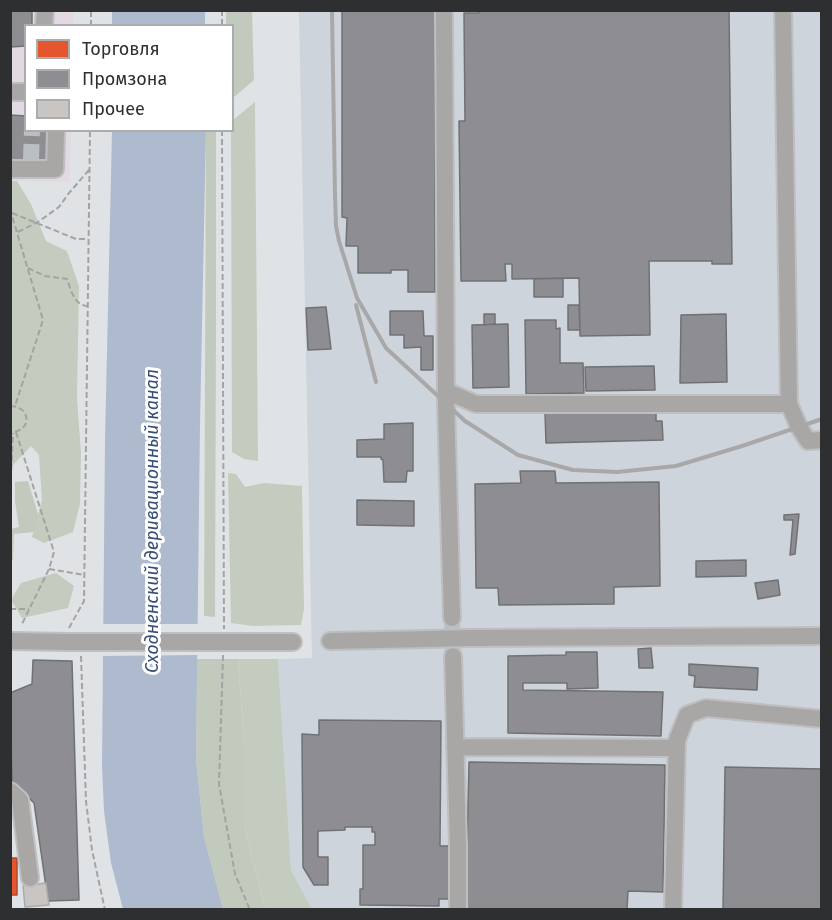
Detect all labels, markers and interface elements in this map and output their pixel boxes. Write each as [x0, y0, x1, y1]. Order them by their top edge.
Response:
legend [24, 24, 234, 132]
text: Торговля [82, 38, 160, 60]
text: Промзона [82, 68, 167, 90]
text: Прочее [82, 98, 145, 120]
water label: Сходненский деривационный канал [142, 369, 164, 673]

